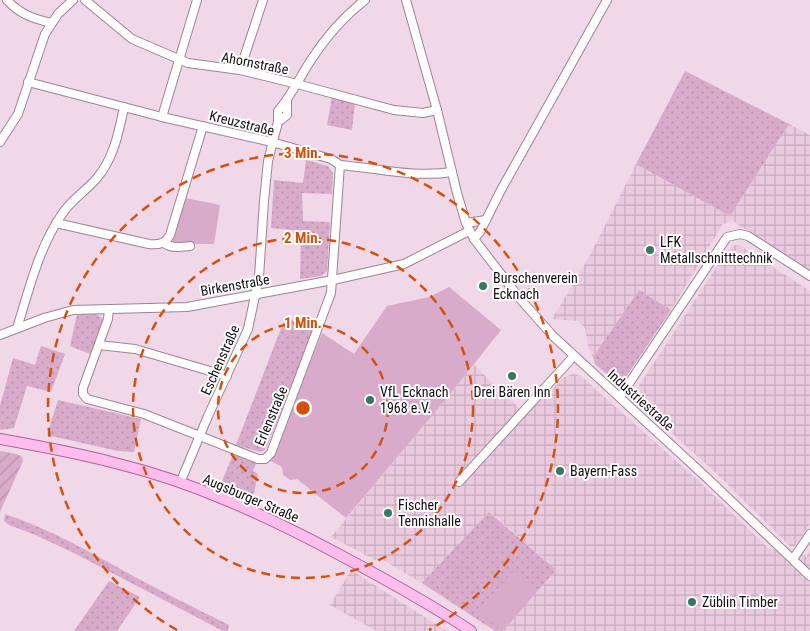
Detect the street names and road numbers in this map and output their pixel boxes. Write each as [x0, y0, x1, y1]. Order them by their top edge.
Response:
street label: Ahornstraße [220, 49, 290, 77]
street label: Kreuzstraße [208, 107, 277, 139]
street label: Birkenstraße [199, 271, 271, 299]
street label: Eschenstraße [197, 322, 243, 398]
street label: Industriestraße [605, 366, 678, 434]
street label: Erlenstraße [251, 384, 291, 448]
street label: Augsburger Straße [201, 471, 302, 526]

